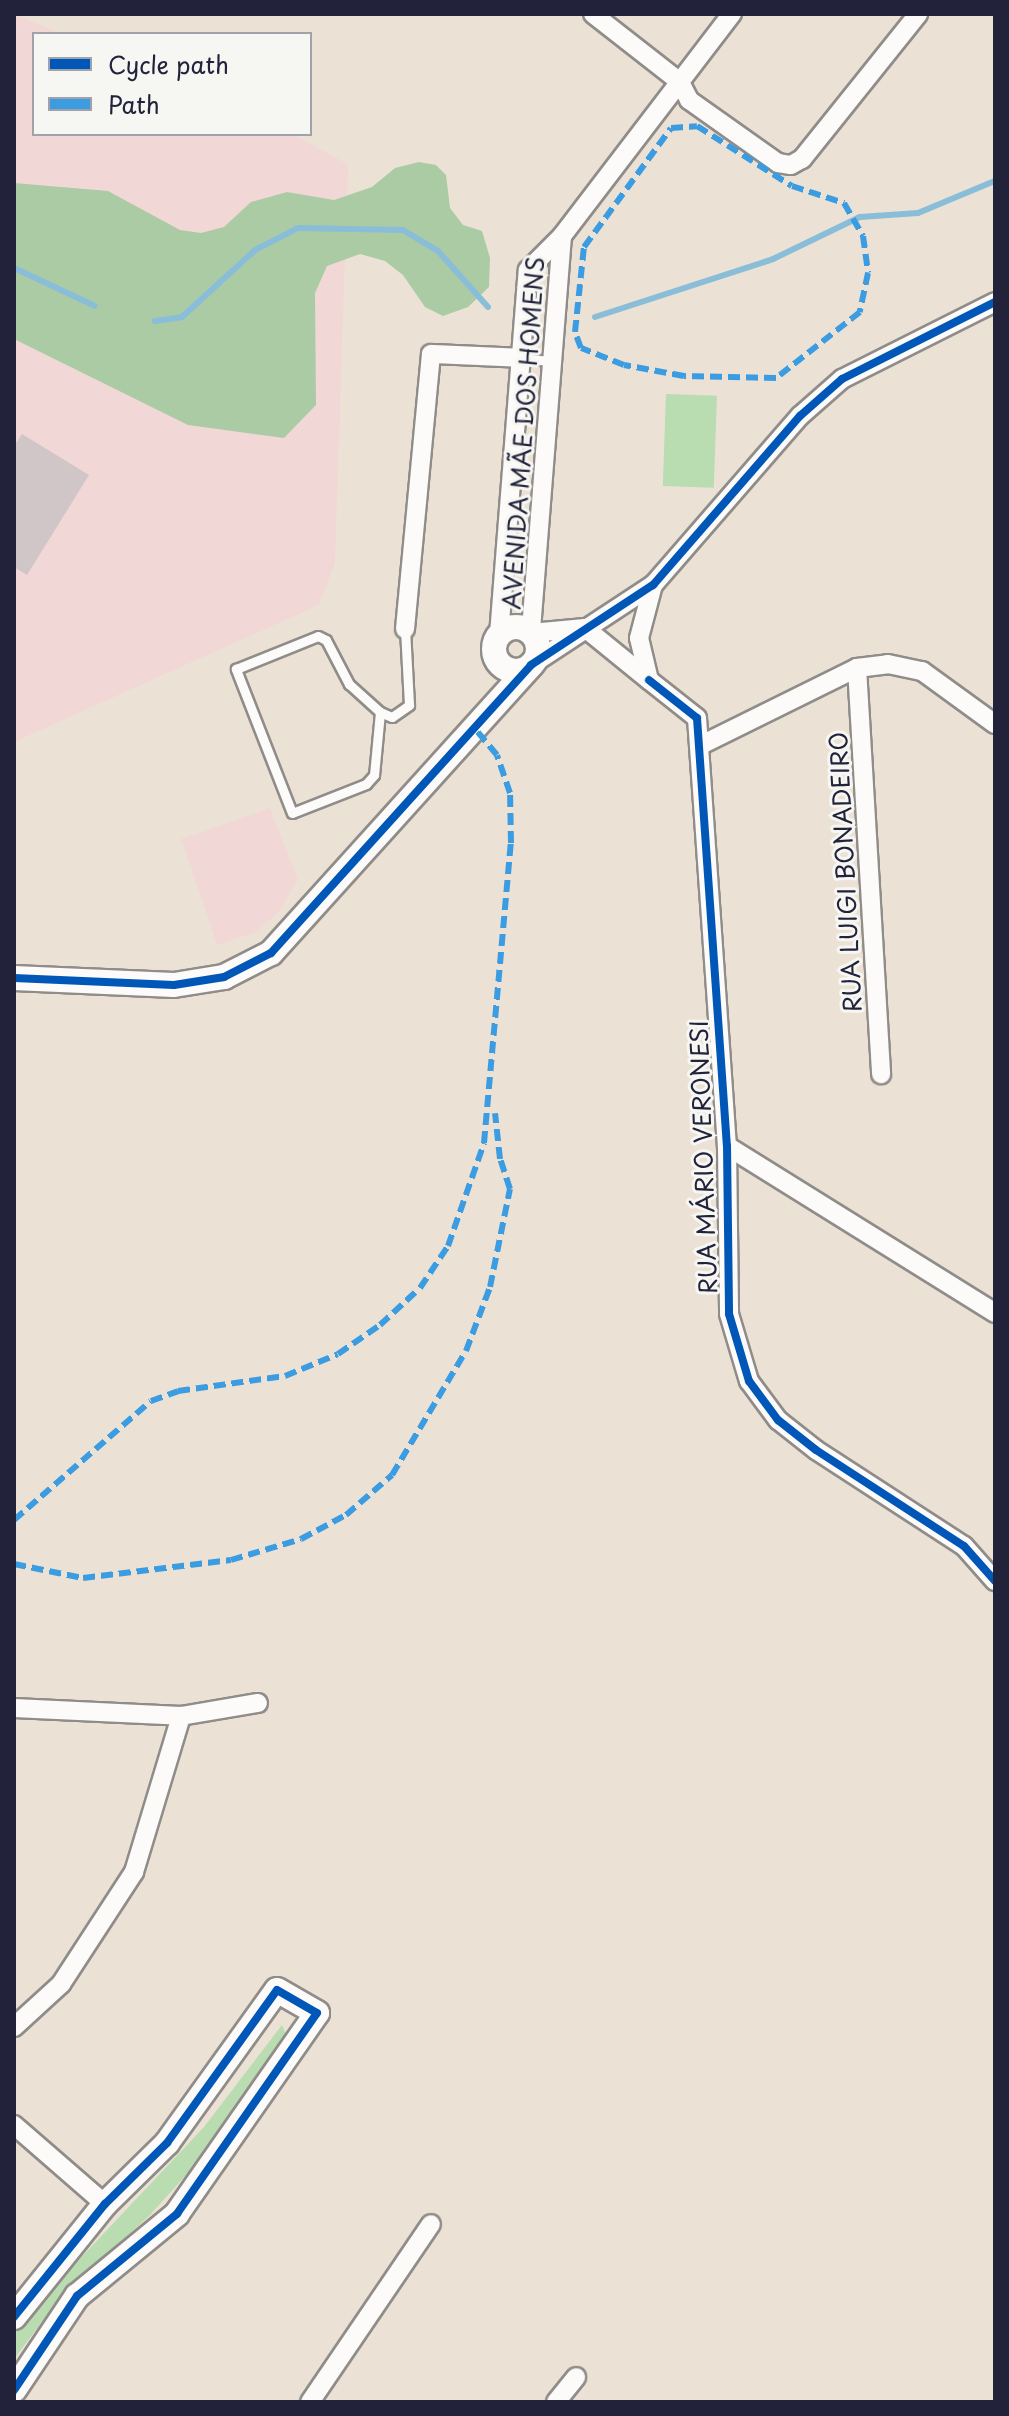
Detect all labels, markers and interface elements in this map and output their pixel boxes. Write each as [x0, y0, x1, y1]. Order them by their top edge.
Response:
legend [32, 32, 312, 136]
text: Cycle path [108, 46, 229, 82]
text: Path [108, 86, 160, 122]
street label: AVENIDA MÃE DOS HOMENS [496, 256, 550, 610]
street label: RUA LUIGI BONADEIRO [823, 730, 867, 1014]
street label: RUA MÁRIO VERONESI [684, 1018, 722, 1296]

